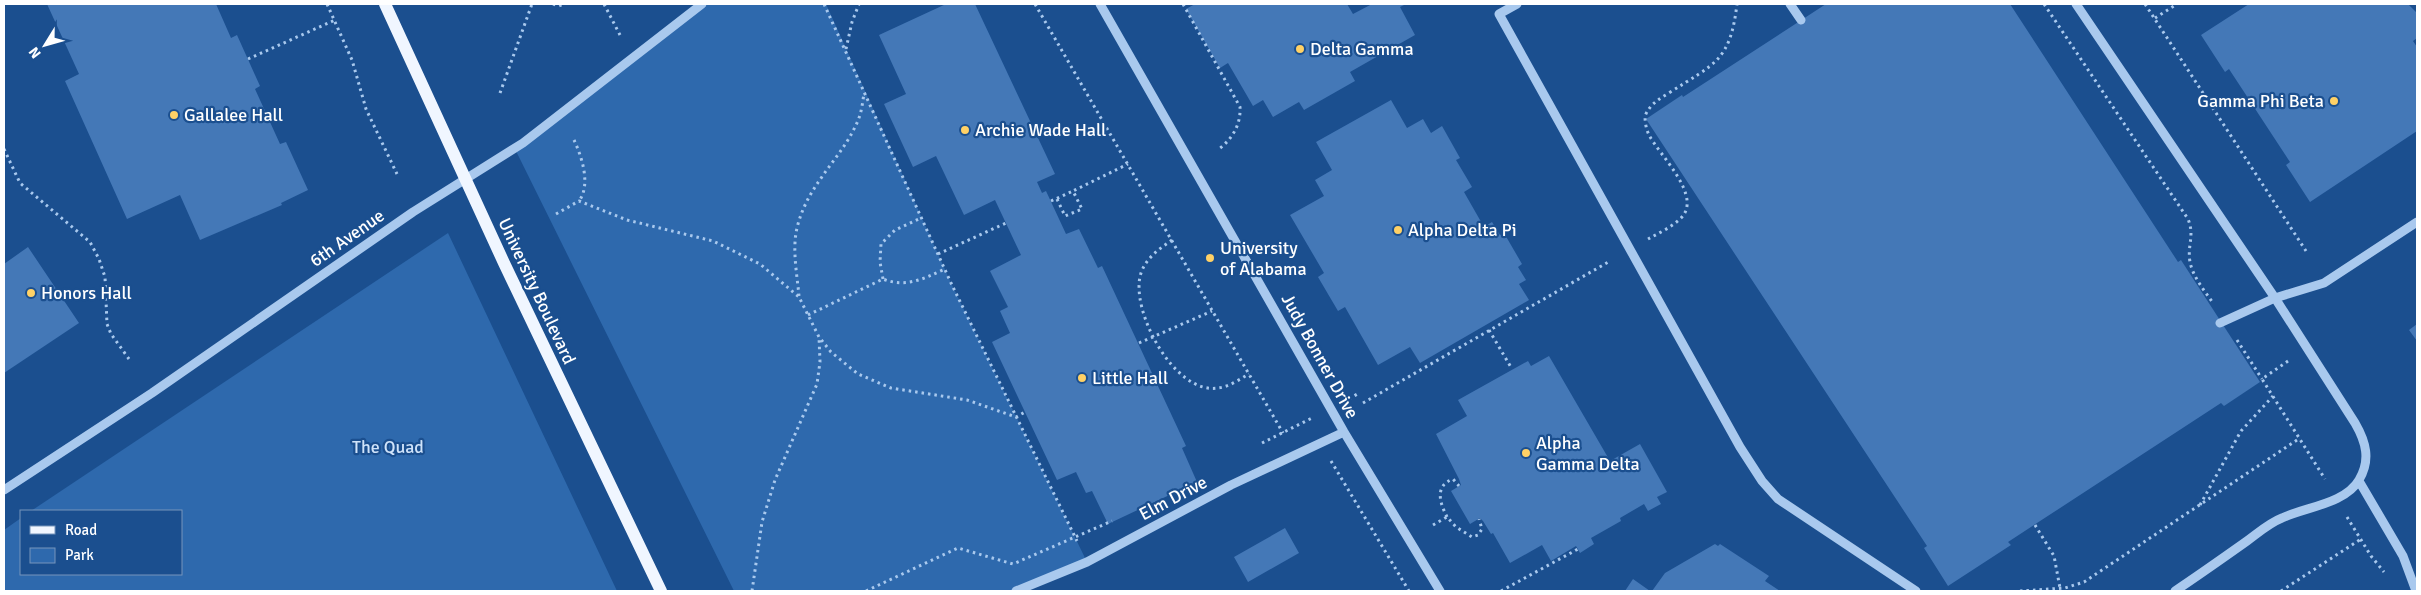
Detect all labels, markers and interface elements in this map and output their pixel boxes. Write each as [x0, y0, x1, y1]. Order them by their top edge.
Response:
north arrow [20, 20, 70, 70]
place label: Delta Gamma [1310, 38, 1414, 60]
marker: Delta Gamma [1294, 43, 1306, 55]
text: N [25, 44, 45, 62]
place label: Gamma Phi Beta [2197, 90, 2324, 112]
marker: Gamma Phi Beta [2328, 95, 2340, 107]
place label: Gallalee Hall [184, 104, 283, 126]
marker: Gallalee Hall [168, 109, 180, 121]
place label: Archie Wade Hall [975, 119, 1106, 141]
marker: Archie Wade Hall [959, 124, 971, 136]
street label: 6th Avenue [305, 204, 389, 272]
street label: University Boulevard [493, 214, 581, 368]
place label: Alpha Delta Pi [1408, 219, 1517, 241]
marker: Alpha Delta Pi [1392, 224, 1404, 236]
place label: University of Alabama [1220, 237, 1307, 280]
marker: University of Alabama [1204, 252, 1216, 264]
place label: Honors Hall [41, 282, 132, 304]
marker: Honors Hall [25, 287, 37, 299]
street label: Judy Bonner Drive [1277, 290, 1363, 422]
place label: Little Hall [1092, 367, 1168, 389]
marker: Little Hall [1076, 372, 1088, 384]
place label: Alpha Gamma Delta [1536, 432, 1640, 475]
park label: The Quad [352, 436, 424, 458]
marker: Alpha Gamma Delta [1520, 447, 1532, 459]
street label: Elm Drive [1135, 471, 1211, 525]
legend [20, 510, 182, 575]
text: Road [65, 521, 97, 539]
text: Park [65, 546, 94, 564]

